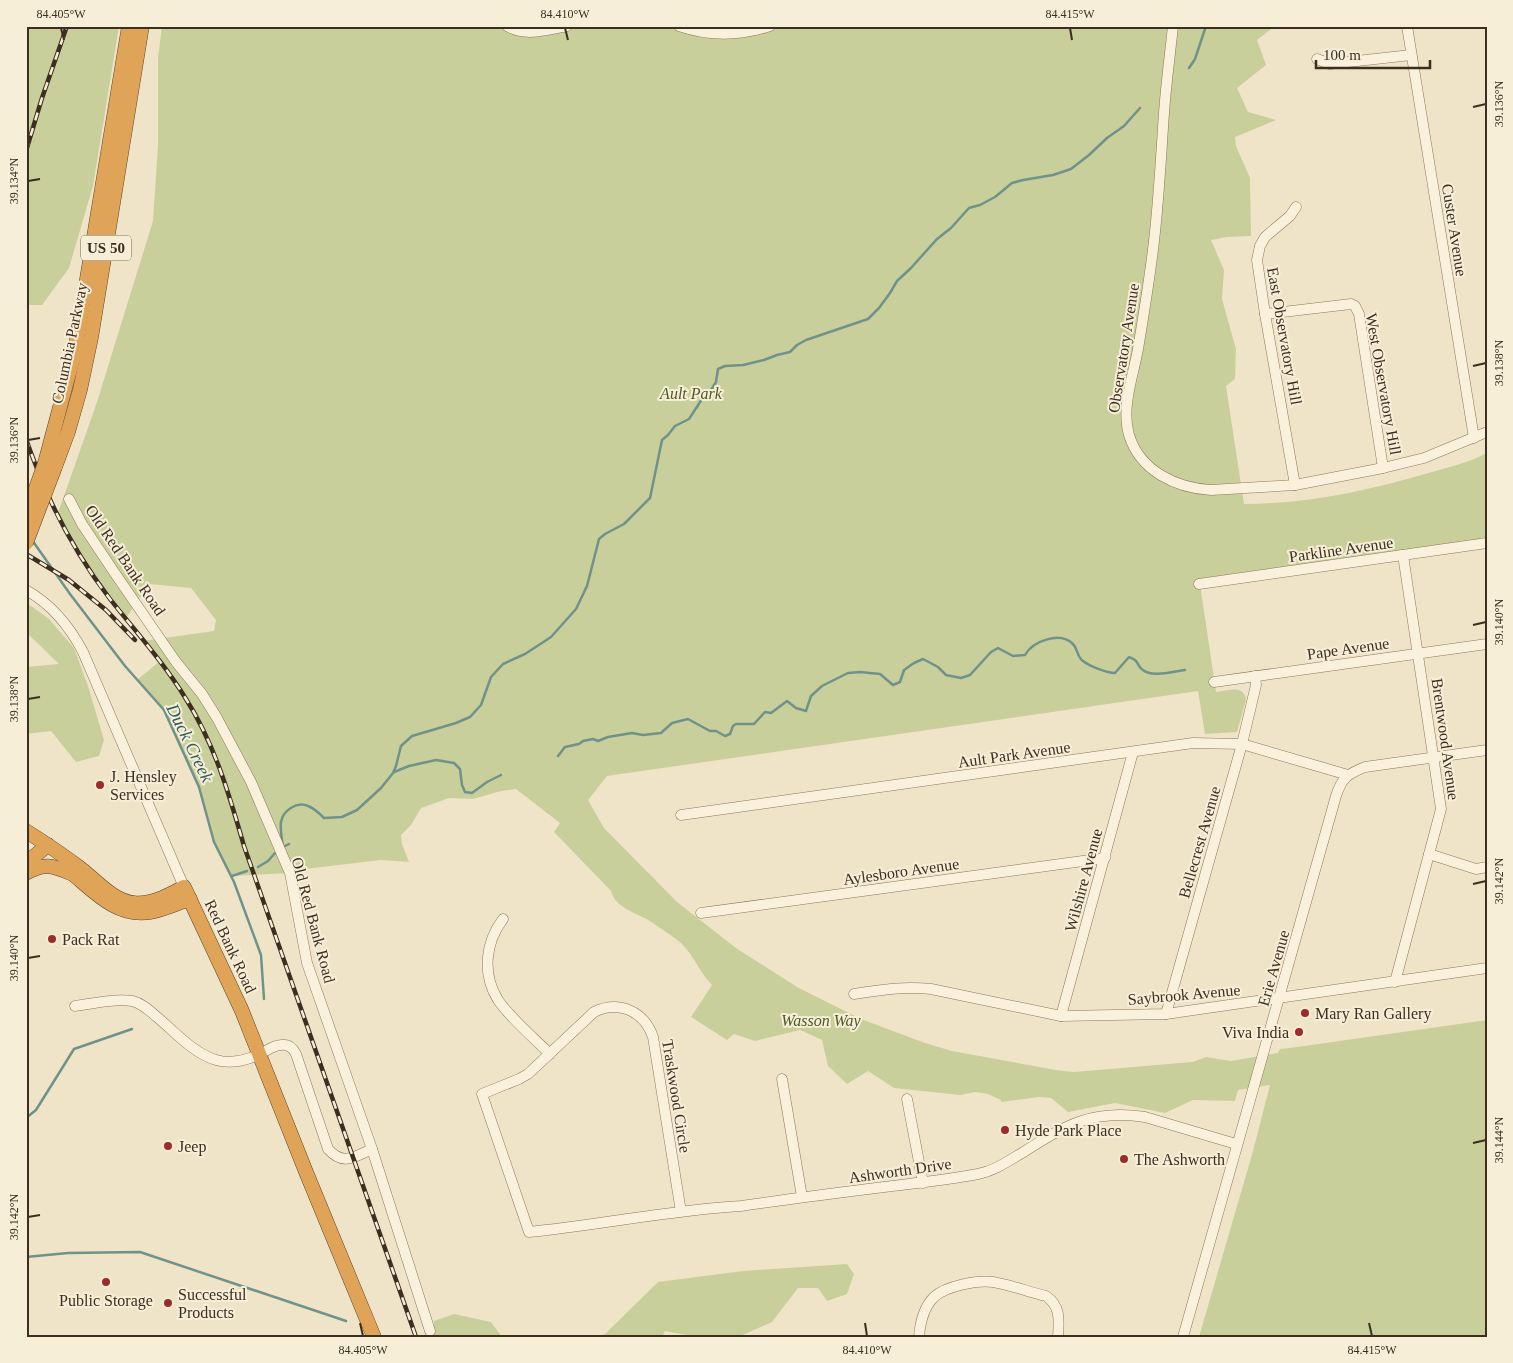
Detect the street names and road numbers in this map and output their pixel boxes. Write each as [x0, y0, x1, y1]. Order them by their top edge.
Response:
street label: Custer Avenue [1439, 183, 1470, 278]
road number: US 50 [81, 236, 131, 260]
street label: East Observatory Hill [1263, 266, 1305, 407]
street label: Columbia Parkway [48, 281, 92, 405]
street label: Observatory Avenue [1105, 282, 1143, 414]
street label: West Observatory Hill [1362, 312, 1404, 457]
street label: Old Red Bank Road [82, 502, 169, 619]
street label: Parkline Avenue [1288, 534, 1394, 565]
street label: Pape Avenue [1306, 634, 1390, 664]
street label: Brentwood Avenue [1429, 677, 1462, 801]
street label: Ault Park Avenue [957, 738, 1071, 771]
street label: Bellecrest Avenue [1175, 784, 1224, 900]
street label: Wilshire Avenue [1062, 827, 1105, 934]
street label: Old Red Bank Road [289, 855, 338, 985]
street label: Aylesboro Avenue [842, 855, 960, 889]
street label: Red Bank Road [201, 897, 260, 996]
street label: Erie Avenue [1255, 928, 1292, 1008]
street label: Saybrook Avenue [1127, 981, 1241, 1009]
street label: Traskwood Circle [659, 1038, 694, 1154]
street label: Ashworth Drive [848, 1155, 953, 1186]

